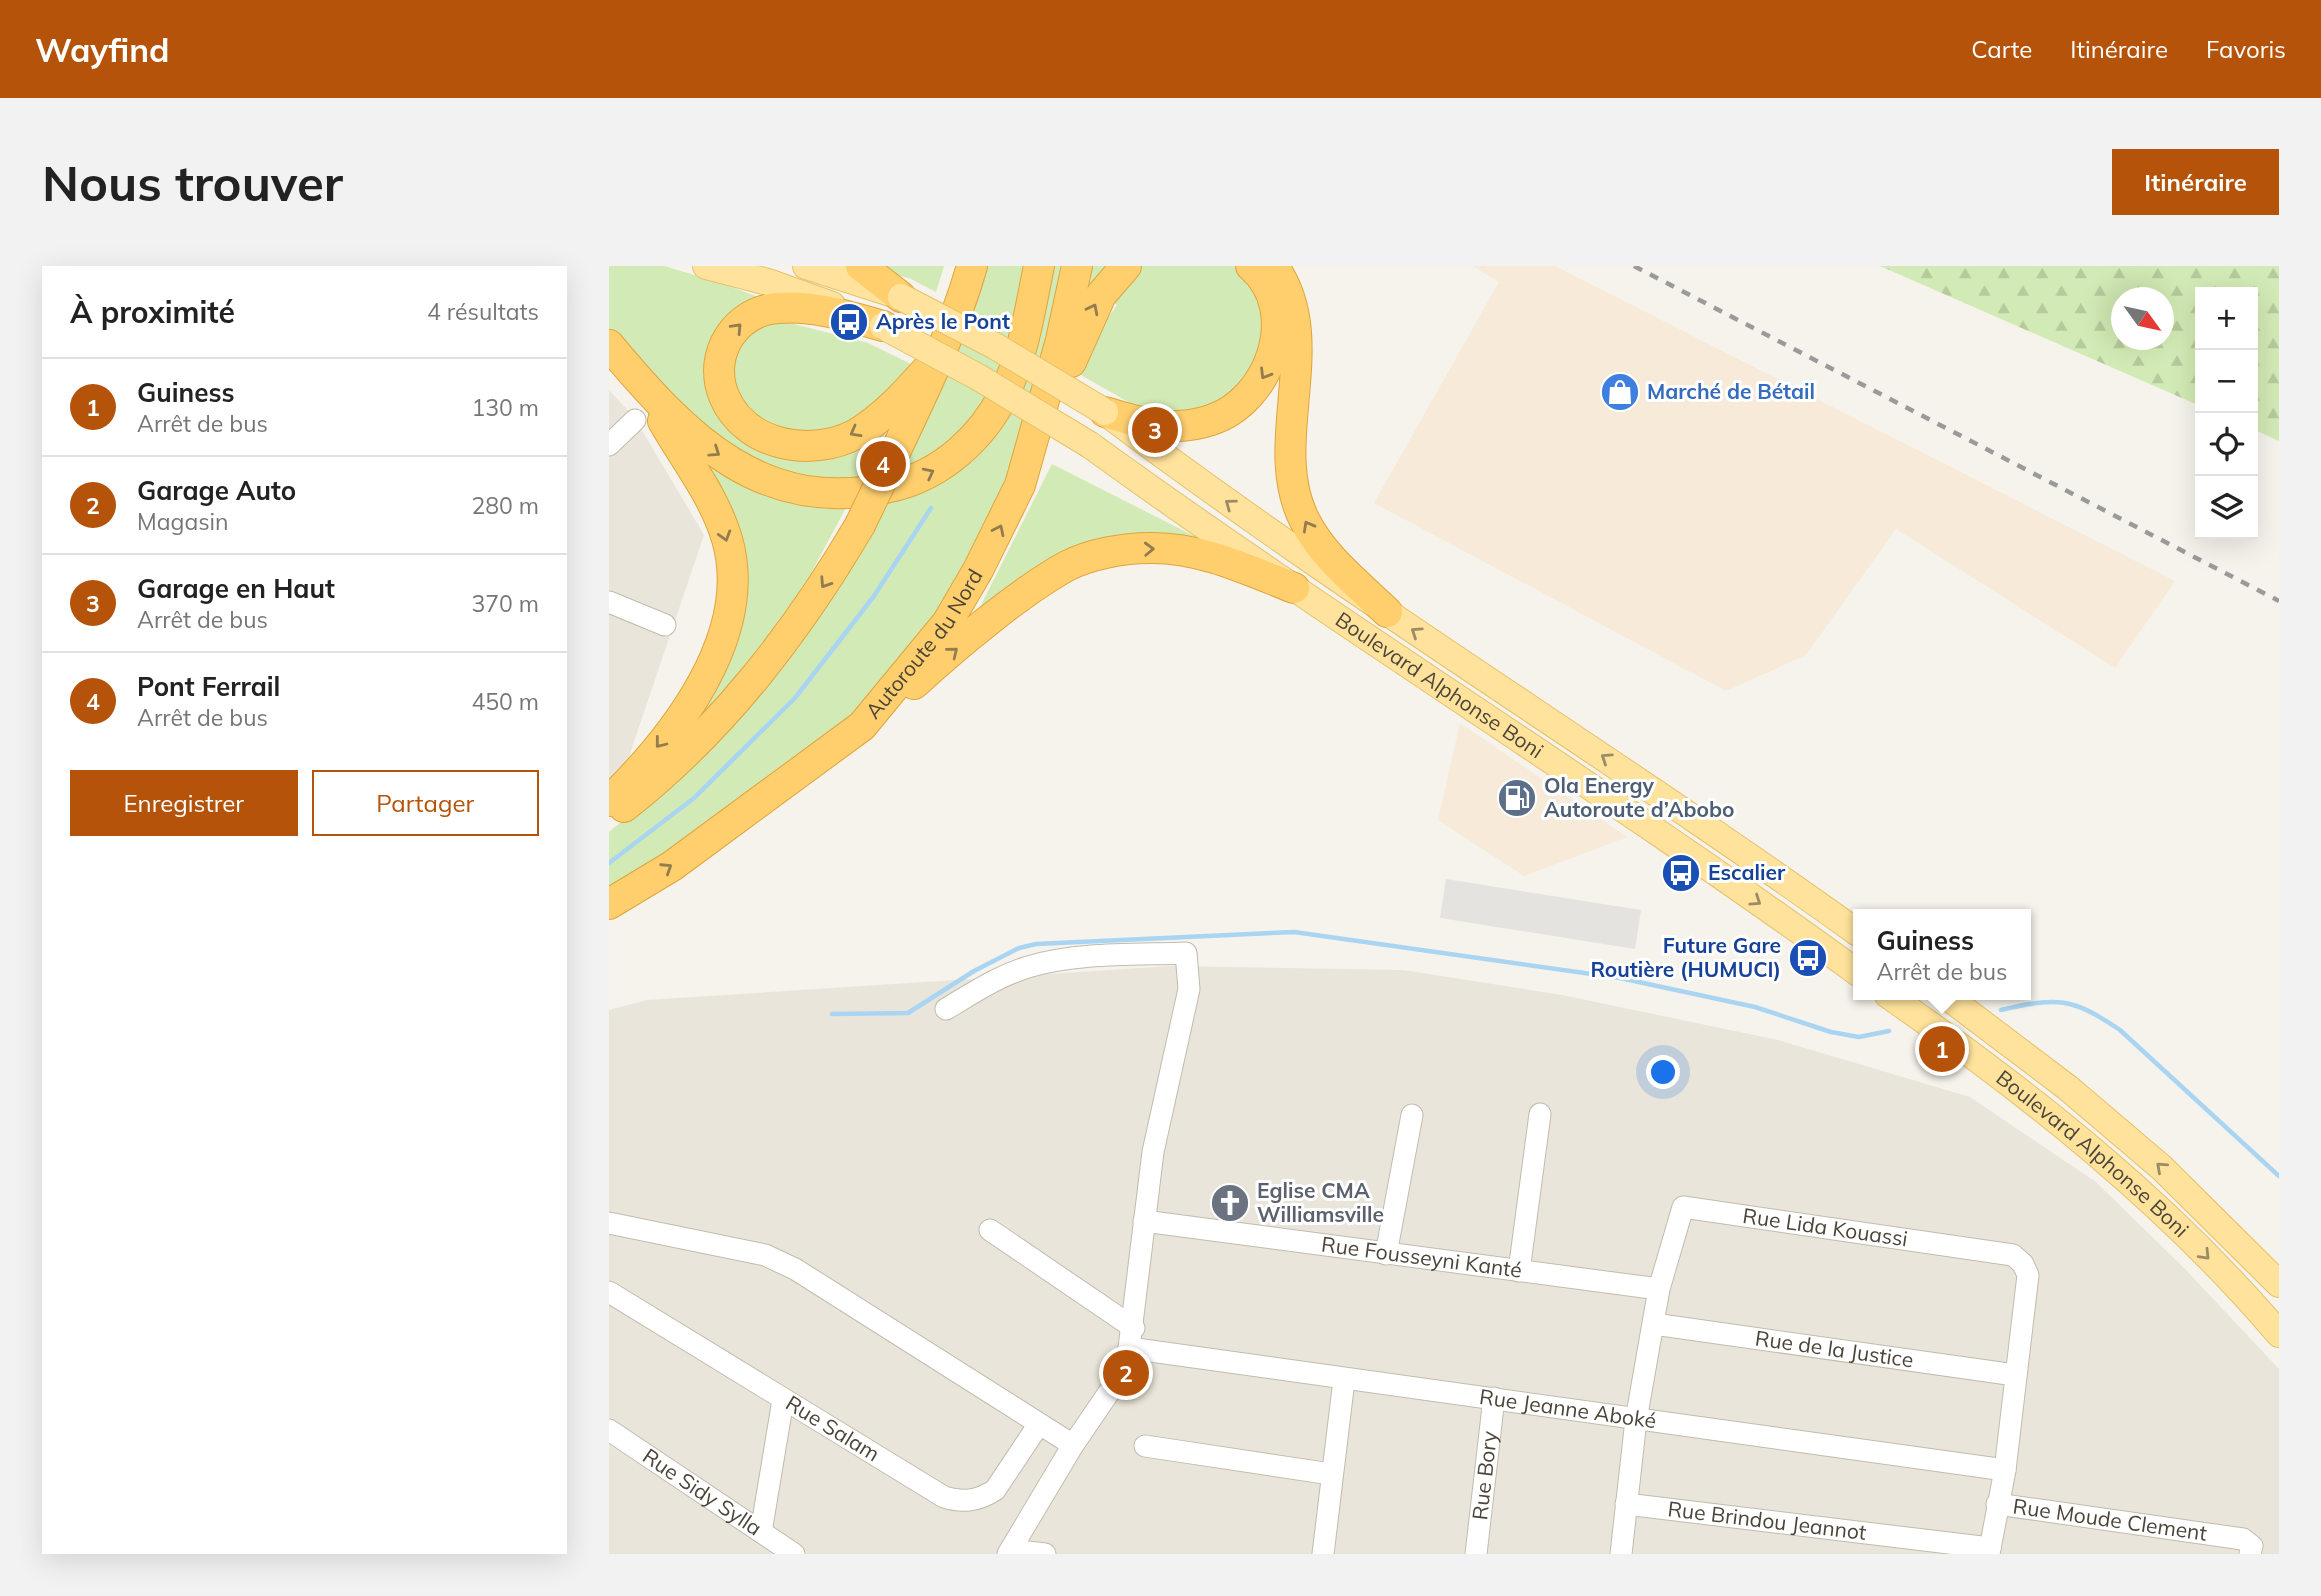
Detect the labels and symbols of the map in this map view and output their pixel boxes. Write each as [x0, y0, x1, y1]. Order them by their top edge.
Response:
north arrow [2111, 287, 2174, 350]
bus stop icon: Après le Pont [828, 301, 870, 343]
one-way arrow [1085, 304, 1099, 316]
place label: Après le Pont [876, 308, 1010, 334]
one-way arrow [728, 323, 741, 336]
one-way arrow [1260, 366, 1273, 379]
shop icon: Marché de Bétail [1599, 371, 1641, 413]
place label: Marché de Bétail [1647, 378, 1815, 404]
pin: 3 [1132, 404, 1178, 456]
one-way arrow [850, 424, 862, 437]
pin: 4 [860, 438, 906, 490]
one-way arrow [707, 443, 720, 456]
one-way arrow [922, 467, 935, 481]
one-way arrow [1225, 500, 1238, 512]
one-way arrow [1303, 521, 1316, 533]
one-way arrow [990, 525, 1004, 537]
one-way arrow [717, 529, 731, 541]
one-way arrow [1144, 542, 1155, 557]
street label: Autoroute du Nord [860, 564, 988, 724]
one-way arrow [820, 576, 833, 589]
street label: Boulevard Alphonse Boni [1331, 606, 1549, 763]
one-way arrow [1411, 627, 1424, 640]
one-way arrow [945, 648, 958, 660]
one-way arrow [655, 736, 668, 748]
one-way arrow [1600, 754, 1613, 767]
place label: Ola Energy Autoroute d’Abobo [1544, 772, 1734, 822]
fuel station icon: Ola Energy Autoroute d’Abobo [1496, 777, 1538, 819]
bus stop icon: Escalier [1660, 852, 1702, 894]
place label: Escalier [1708, 859, 1786, 885]
one-way arrow [659, 864, 672, 877]
one-way arrow [1748, 893, 1761, 906]
place label: Future Gare Routière (HUMUCI) [1590, 932, 1781, 982]
bus stop icon: Future Gare Routière (HUMUCI) [1787, 937, 1829, 979]
pin: 1 [1919, 1023, 1965, 1075]
your location [1646, 1055, 1680, 1089]
street label: Boulevard Alphonse Boni [1991, 1064, 2195, 1242]
one-way arrow [2156, 1163, 2169, 1175]
place label: Eglise CMA Williamsville [1257, 1177, 1384, 1227]
church icon: Eglise CMA Williamsville [1209, 1182, 1251, 1224]
street label: Rue Lida Kouassi [1741, 1202, 1910, 1252]
street label: Rue Fousseyni Kanté [1320, 1231, 1524, 1283]
one-way arrow [2196, 1247, 2209, 1260]
street label: Rue de la Justice [1754, 1324, 1915, 1373]
pin: 2 [1103, 1347, 1149, 1399]
street label: Rue Jeanne Aboké [1478, 1383, 1658, 1433]
street label: Rue Salam [781, 1389, 885, 1466]
street label: Rue Bory [1466, 1430, 1502, 1521]
street label: Rue Sidy Sylla [638, 1442, 767, 1541]
street label: Rue Moude Clement [2011, 1492, 2209, 1546]
street label: Rue Brindou Jeannot [1666, 1495, 1868, 1545]

